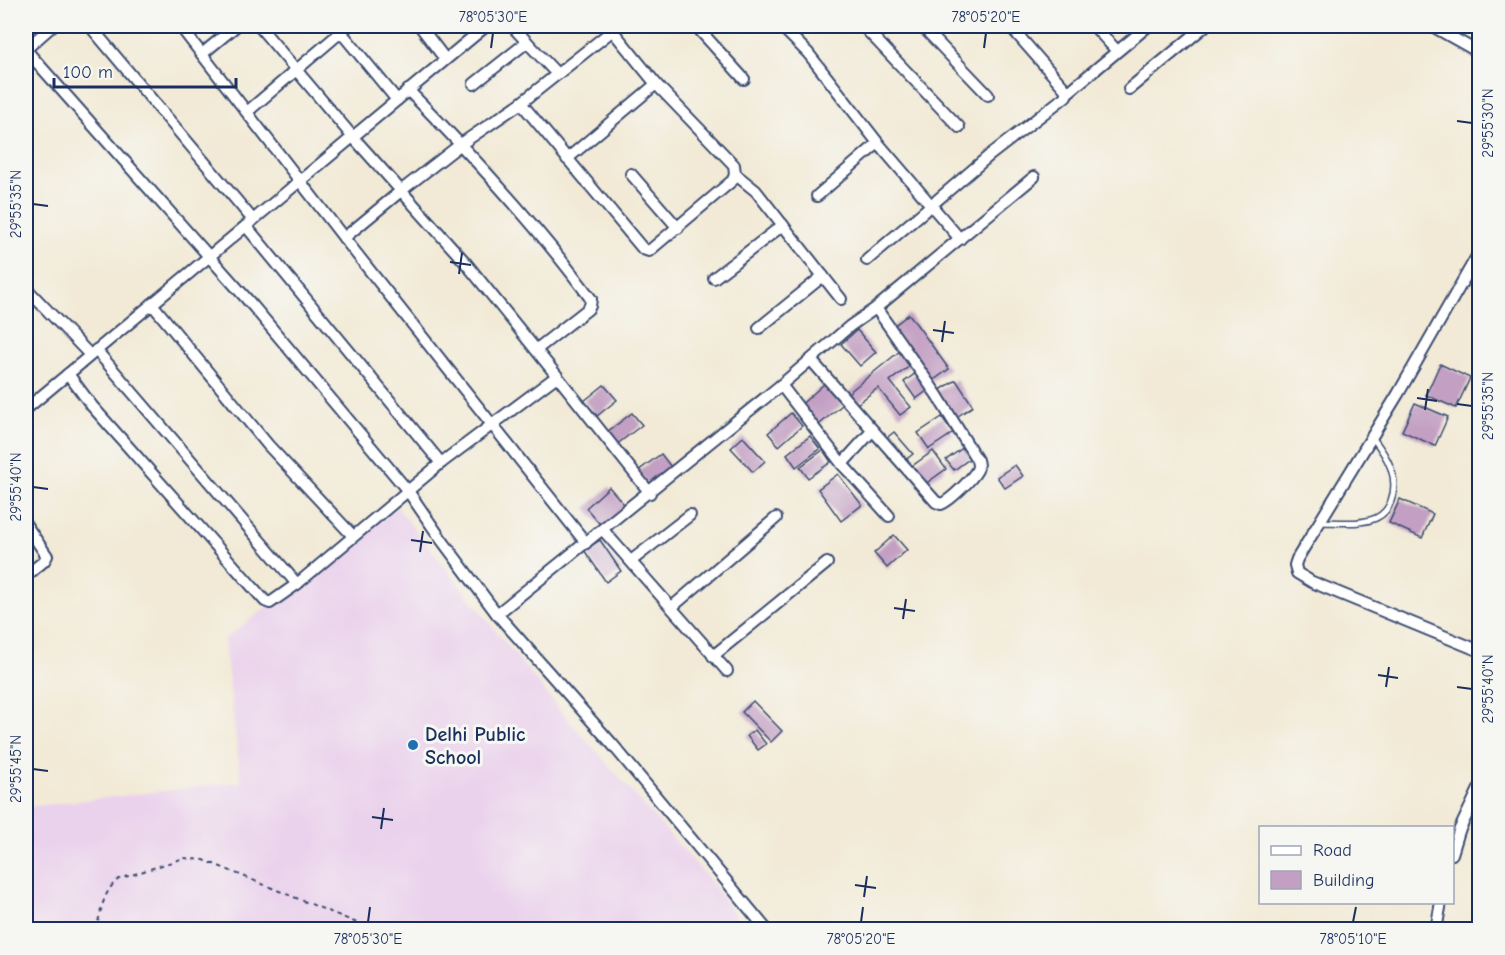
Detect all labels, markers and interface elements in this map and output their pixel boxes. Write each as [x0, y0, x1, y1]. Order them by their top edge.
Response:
text: 78°05'30"E [459, 8, 527, 26]
text: 78°05'20"E [952, 8, 1020, 26]
scale bar [54, 51, 236, 89]
text: 100 m [63, 62, 113, 83]
text: 29°55'30"N [1479, 88, 1497, 158]
text: 29°55'35"N [7, 170, 25, 238]
text: 29°55'35"N [1479, 372, 1497, 440]
text: 29°55'40"N [7, 452, 25, 522]
text: 29°55'40"N [1479, 654, 1497, 724]
place label: Delhi Public School [425, 723, 526, 769]
text: 29°55'45"N [7, 735, 25, 803]
marker: Delhi Public School [406, 738, 420, 752]
legend [1259, 826, 1454, 904]
text: Road [1313, 840, 1352, 861]
text: Building [1313, 870, 1375, 891]
text: 78°05'30"E [334, 930, 402, 948]
text: 78°05'20"E [827, 930, 895, 948]
text: 78°05'10"E [1320, 930, 1386, 948]

